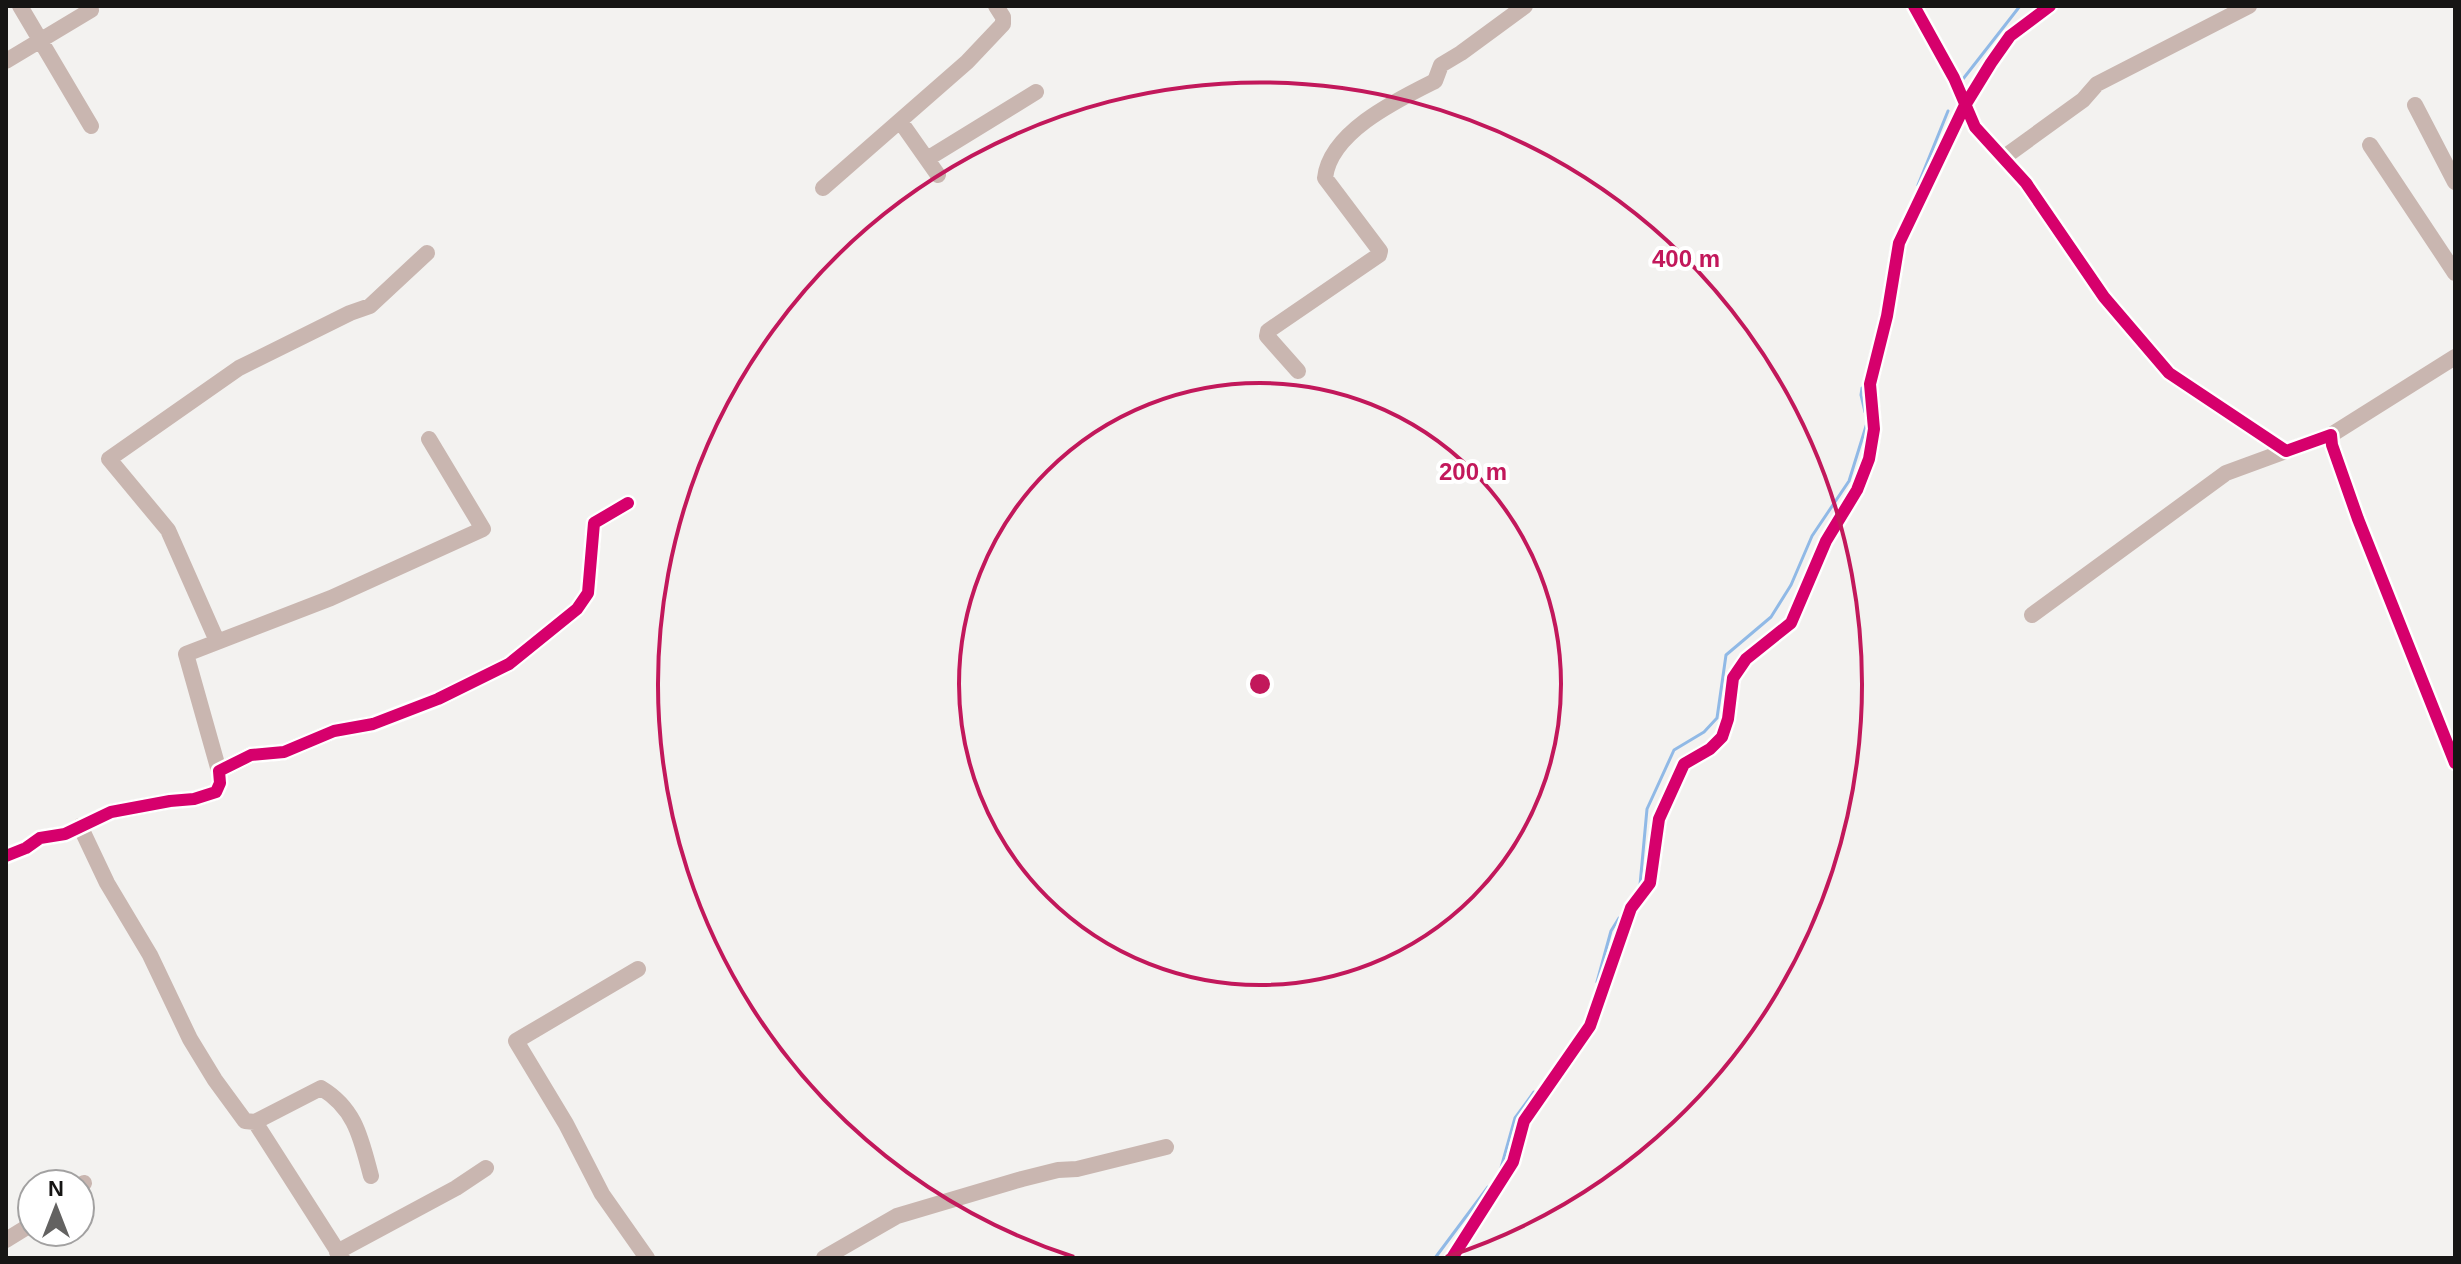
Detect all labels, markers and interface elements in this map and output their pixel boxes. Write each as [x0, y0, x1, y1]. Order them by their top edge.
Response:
text: 400 m [1652, 245, 1720, 272]
text: 200 m [1439, 458, 1507, 485]
centre of rings [1246, 670, 1274, 698]
north arrow [16, 1168, 96, 1248]
text: N [48, 1176, 64, 1201]

